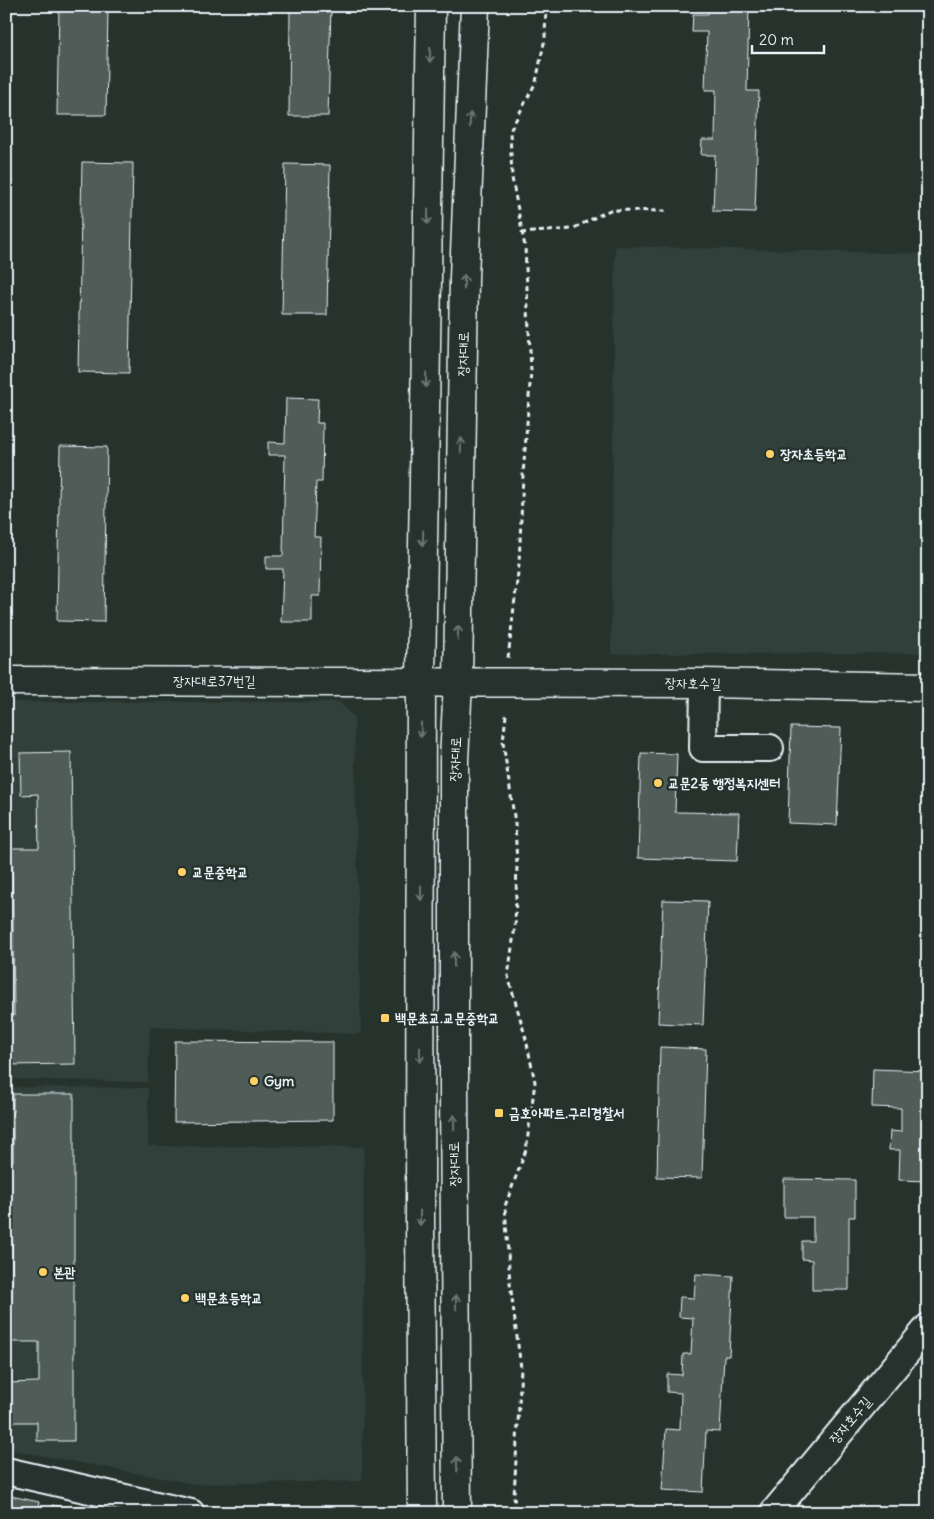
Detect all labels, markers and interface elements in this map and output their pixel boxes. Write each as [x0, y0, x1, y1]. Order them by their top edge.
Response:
scale bar [752, 22, 824, 54]
text: 20 m [759, 30, 794, 49]
one-way arrow [425, 46, 435, 63]
one-way arrow [466, 112, 475, 128]
one-way arrow [423, 209, 433, 225]
one-way arrow [459, 274, 469, 290]
street label: 장자대로 [454, 331, 472, 377]
one-way arrow [421, 372, 431, 388]
one-way arrow [456, 437, 466, 453]
place label: 장자초등학교 [780, 445, 848, 463]
marker: 장자초등학교 [764, 448, 776, 460]
one-way arrow [419, 530, 428, 546]
one-way arrow [454, 625, 463, 641]
street label: 장자대로37번길 [173, 672, 256, 690]
street label: 장자호수길 [665, 674, 722, 693]
one-way arrow [416, 722, 426, 738]
street label: 장자대로 [445, 736, 465, 782]
place label: 교문2동 행정복지센터 [668, 774, 780, 792]
marker: 교문2동 행정복지센터 [652, 777, 664, 789]
place label: 교문중학교 [192, 863, 248, 881]
marker: 교문중학교 [176, 866, 188, 878]
one-way arrow [416, 884, 426, 901]
one-way arrow [449, 951, 459, 968]
place label: 백문초교.교문중학교 [395, 1009, 499, 1027]
marker: 백문초교.교문중학교 [379, 1012, 391, 1024]
one-way arrow [415, 1047, 425, 1063]
place label: Gym [264, 1072, 295, 1090]
marker: Gym [248, 1075, 260, 1087]
place label: 금호아파트.구리경찰서 [509, 1104, 625, 1122]
marker: 금호아파트.구리경찰서 [493, 1107, 505, 1119]
one-way arrow [449, 1114, 459, 1130]
street label: 장자대로 [445, 1141, 463, 1187]
one-way arrow [415, 1210, 425, 1226]
place label: 본관 [53, 1263, 76, 1281]
marker: 본관 [37, 1266, 49, 1278]
place label: 백문초등학교 [195, 1289, 263, 1307]
marker: 백문초등학교 [179, 1292, 191, 1304]
one-way arrow [451, 1294, 460, 1310]
street label: 장자호수길 [825, 1392, 875, 1447]
one-way arrow [452, 1456, 462, 1472]

